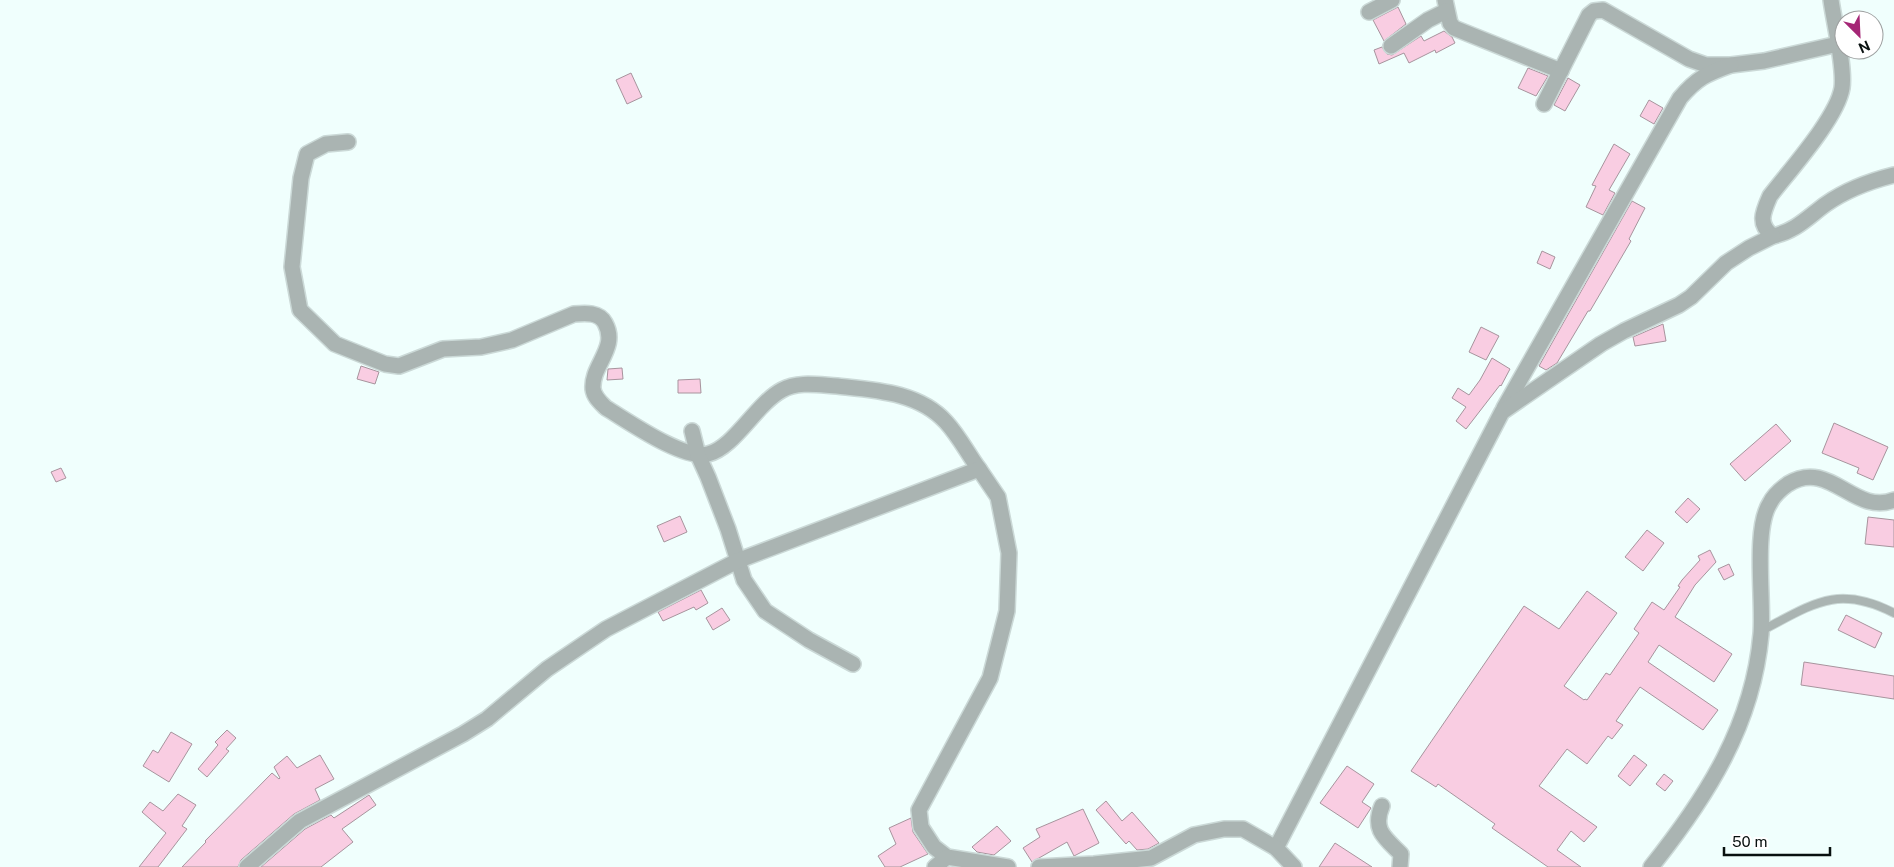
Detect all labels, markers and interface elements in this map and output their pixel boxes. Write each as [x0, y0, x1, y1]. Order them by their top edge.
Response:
north arrow [1834, 10, 1884, 60]
text: N [1856, 37, 1873, 56]
scale bar [1724, 824, 1830, 856]
text: 50 m [1732, 833, 1767, 850]

